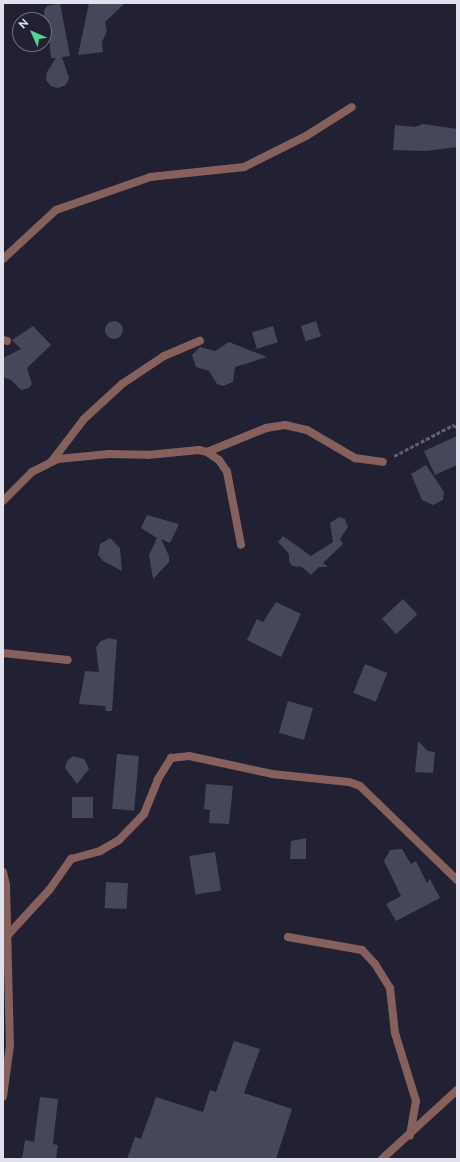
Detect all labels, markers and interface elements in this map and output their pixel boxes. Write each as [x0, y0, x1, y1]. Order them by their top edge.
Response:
north arrow [12, 12, 52, 52]
text: N [16, 16, 31, 31]

